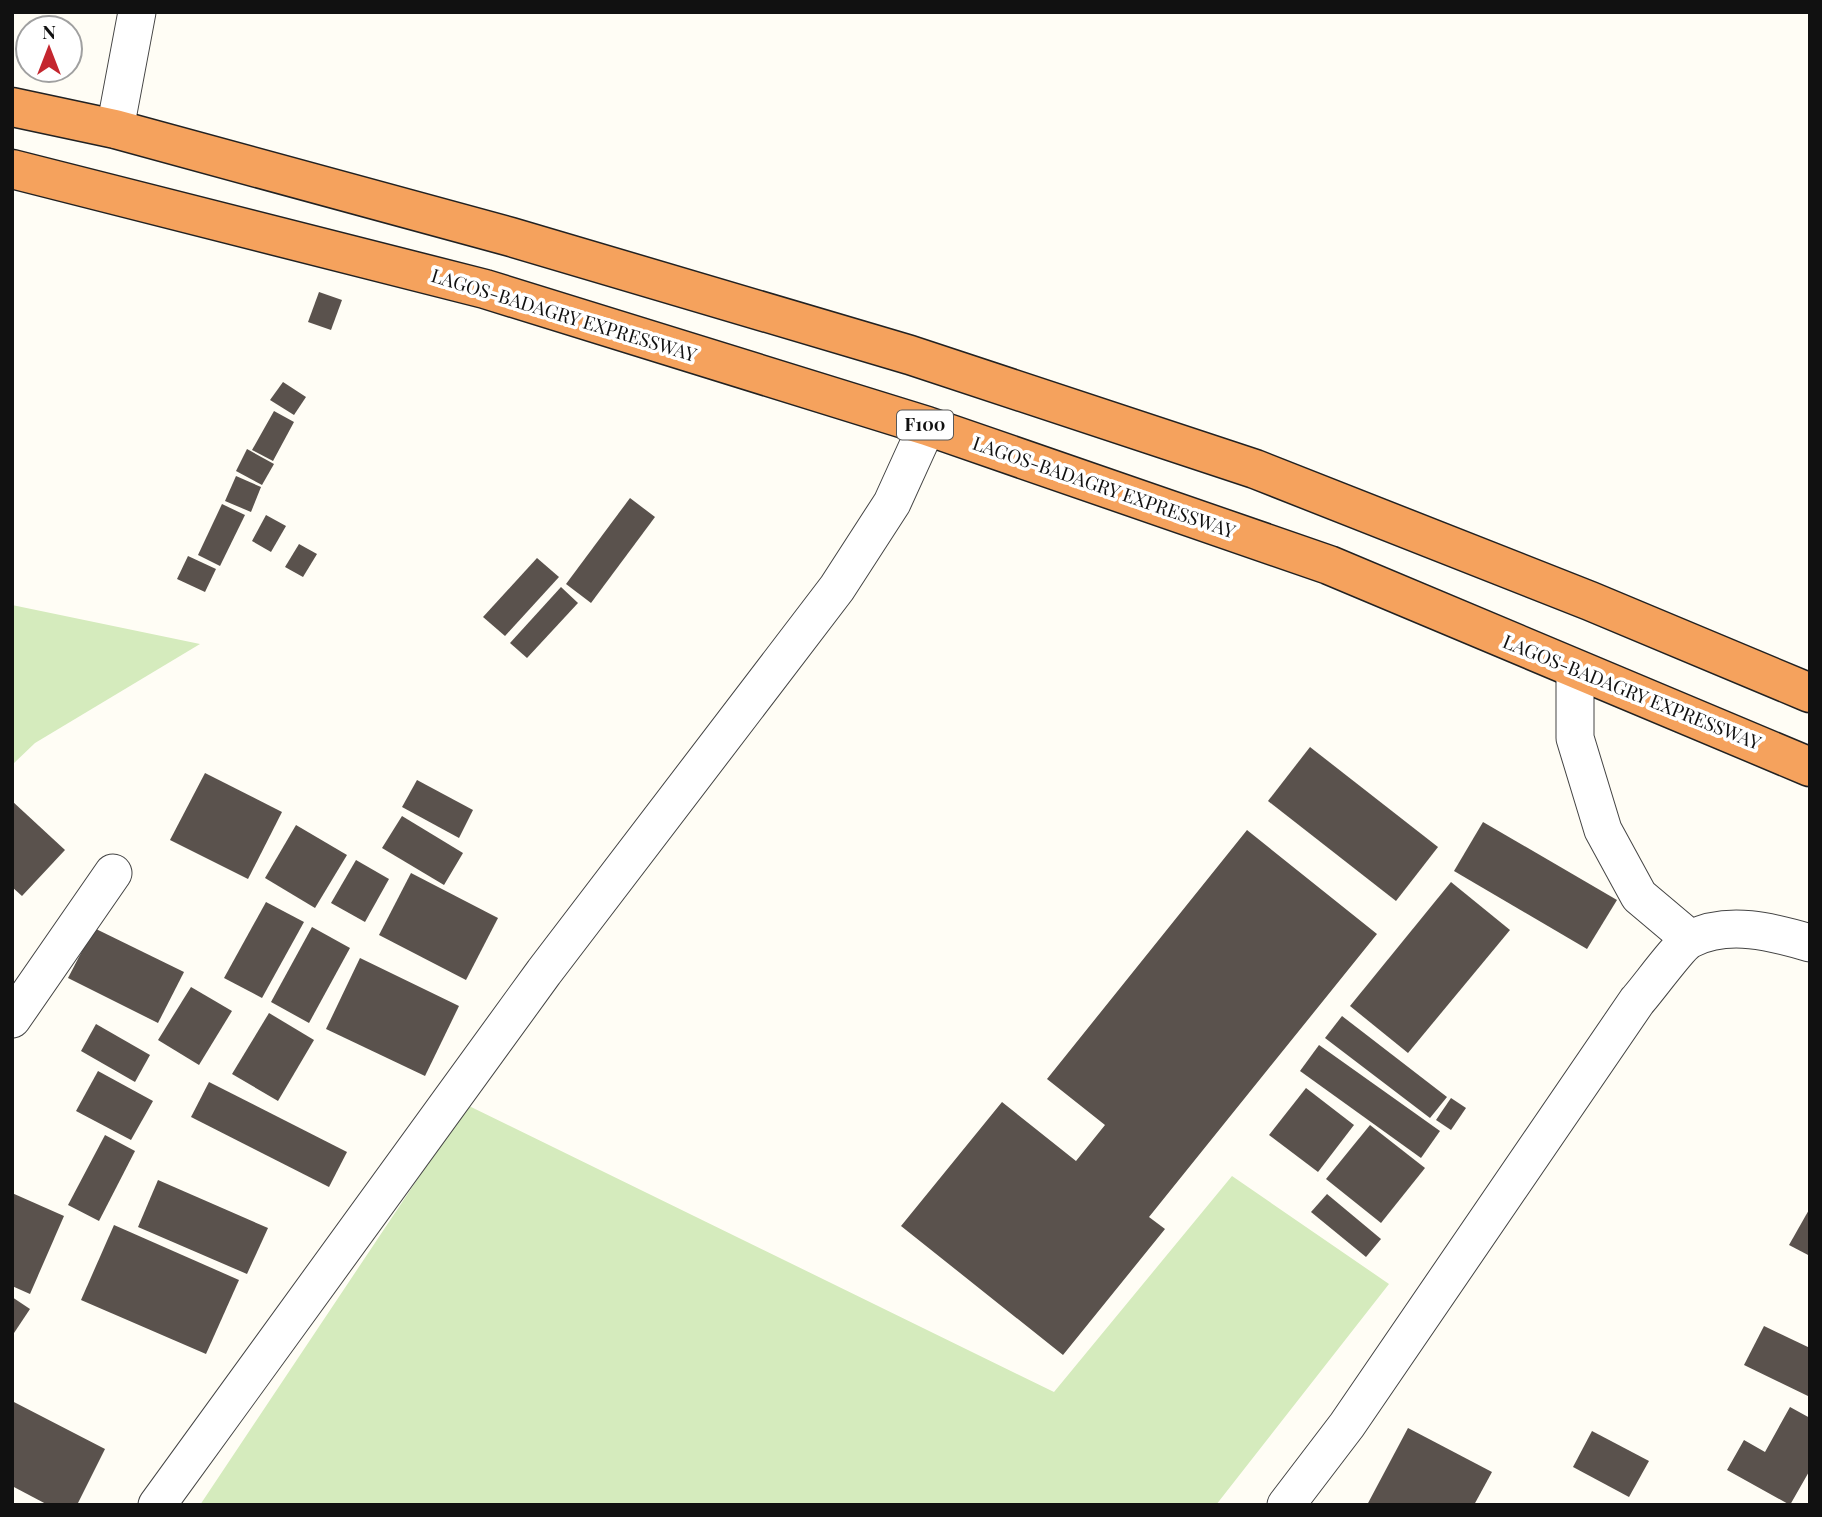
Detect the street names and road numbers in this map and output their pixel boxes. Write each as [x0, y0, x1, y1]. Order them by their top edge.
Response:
street label: LAGOS-BADAGRY EXPRESSWAY [428, 261, 701, 367]
road number: F100 [897, 410, 953, 440]
street label: LAGOS-BADAGRY EXPRESSWAY [970, 429, 1240, 544]
street label: LAGOS-BADAGRY EXPRESSWAY [1499, 627, 1766, 755]

